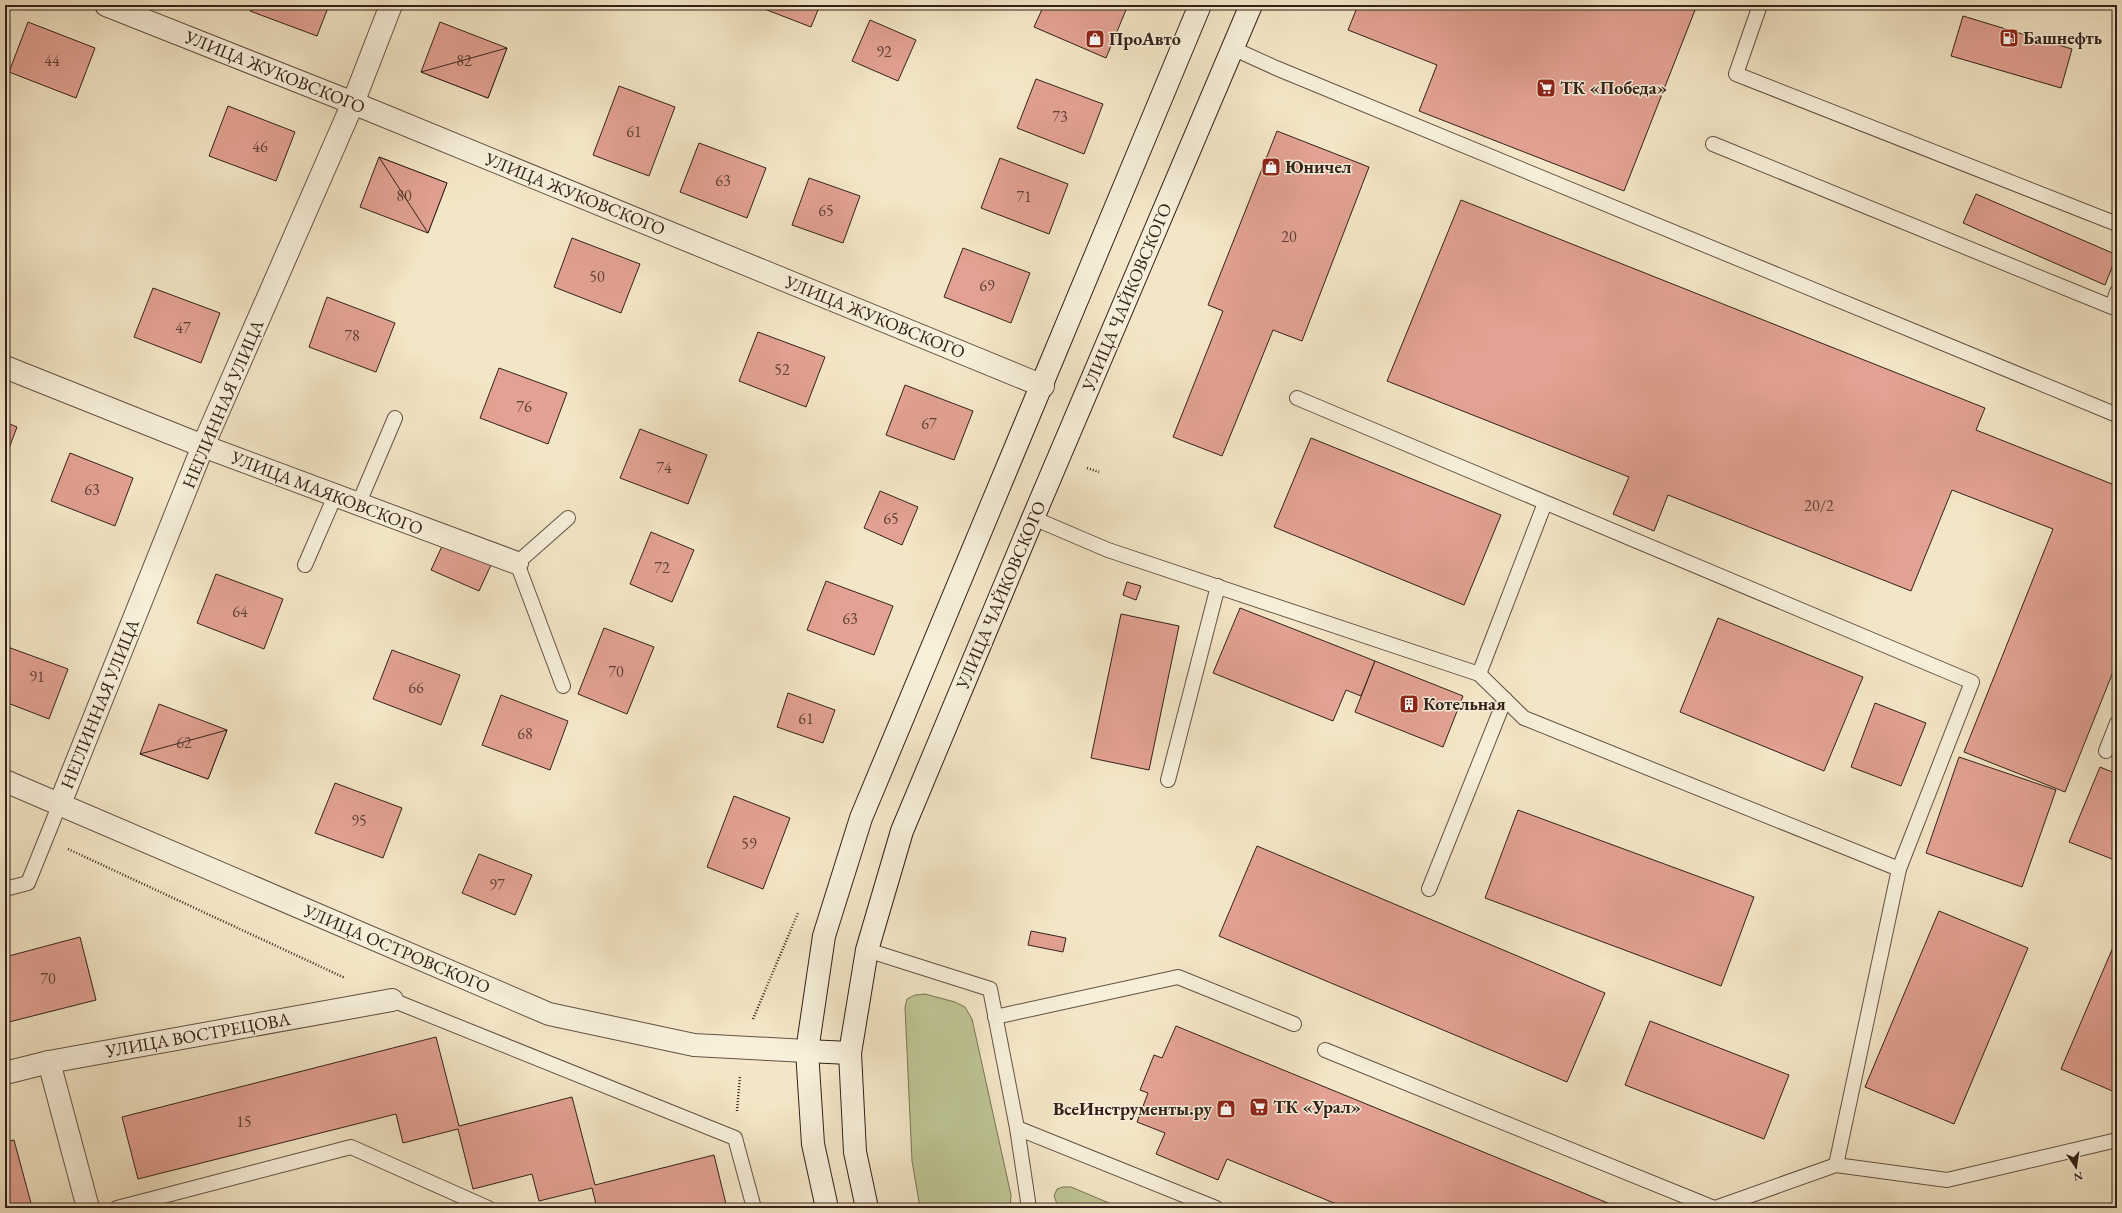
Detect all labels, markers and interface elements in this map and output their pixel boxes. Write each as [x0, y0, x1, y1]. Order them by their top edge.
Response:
street label: УЛИЦА ЖУКОВСКОГО [181, 24, 369, 118]
place label: Башнефть [2023, 26, 2102, 49]
place label: ПроАвто [1109, 27, 1181, 50]
fuel station icon: Башнефть [1998, 27, 2020, 49]
shop icon: ПроАвто [1084, 28, 1106, 50]
house number: 92 [876, 41, 892, 62]
house number: 44 [44, 50, 60, 71]
house number: 82 [456, 50, 472, 71]
place label: ТК «Победа» [1560, 76, 1667, 99]
supermarket icon: ТК «Победа» [1535, 77, 1557, 99]
house number: 73 [1052, 106, 1068, 127]
house number: 61 [626, 121, 642, 142]
house number: 46 [252, 136, 268, 157]
street label: УЛИЦА ЖУКОВСКОГО [481, 146, 669, 240]
place label: Юничел [1285, 155, 1352, 178]
shop icon: Юничел [1260, 156, 1282, 178]
house number: 63 [715, 170, 731, 191]
house number: 80 [396, 185, 412, 206]
house number: 71 [1016, 186, 1032, 207]
street label: УЛИЦА ЧАЙКОВСКОГО [1076, 199, 1177, 395]
house number: 65 [818, 200, 834, 221]
house number: 20 [1281, 226, 1297, 247]
house number: 50 [589, 266, 605, 287]
street label: УЛИЦА ЖУКОВСКОГО [781, 269, 969, 363]
house number: 69 [979, 275, 995, 296]
street label: НЕГЛИННАЯ УЛИЦА [177, 315, 269, 492]
house number: 47 [175, 317, 191, 338]
house number: 78 [344, 325, 360, 346]
house number: 52 [774, 359, 790, 380]
house number: 76 [516, 396, 532, 417]
house number: 67 [921, 413, 937, 434]
street label: УЛИЦА МАЯКОВСКОГО [227, 445, 426, 540]
house number: 74 [656, 457, 672, 478]
house number: 63 [84, 479, 100, 500]
house number: 20/2 [1804, 495, 1834, 516]
street label: УЛИЦА ЧАЙКОВСКОГО [950, 497, 1051, 693]
house number: 65 [883, 508, 899, 529]
house number: 72 [654, 557, 670, 578]
house number: 64 [232, 601, 248, 622]
house number: 63 [842, 608, 858, 629]
street label: НЕГЛИННАЯ УЛИЦА [55, 615, 144, 792]
house number: 70 [608, 661, 624, 682]
house number: 91 [29, 666, 45, 687]
house number: 66 [408, 677, 424, 698]
place label: Котельная [1423, 692, 1506, 715]
building icon: Котельная [1398, 693, 1420, 715]
house number: 61 [798, 708, 814, 729]
house number: 68 [517, 723, 533, 744]
house number: 62 [176, 732, 192, 753]
house number: 95 [351, 810, 367, 831]
house number: 59 [741, 833, 757, 854]
house number: 97 [489, 874, 505, 895]
street label: УЛИЦА ОСТРОВСКОГО [299, 898, 494, 998]
house number: 70 [40, 968, 56, 989]
street label: УЛИЦА ВОСТРЕЦОВА [103, 1007, 293, 1062]
place label: ТК «Урал» [1273, 1095, 1361, 1118]
supermarket icon: ТК «Урал» [1248, 1096, 1270, 1118]
place label: ВсеИнструменты.ру [1053, 1097, 1212, 1120]
shop icon: ВсеИнструменты.ру [1215, 1098, 1237, 1120]
house number: 15 [236, 1111, 252, 1132]
north arrow [2056, 1147, 2096, 1187]
text: N [2072, 1169, 2084, 1185]

